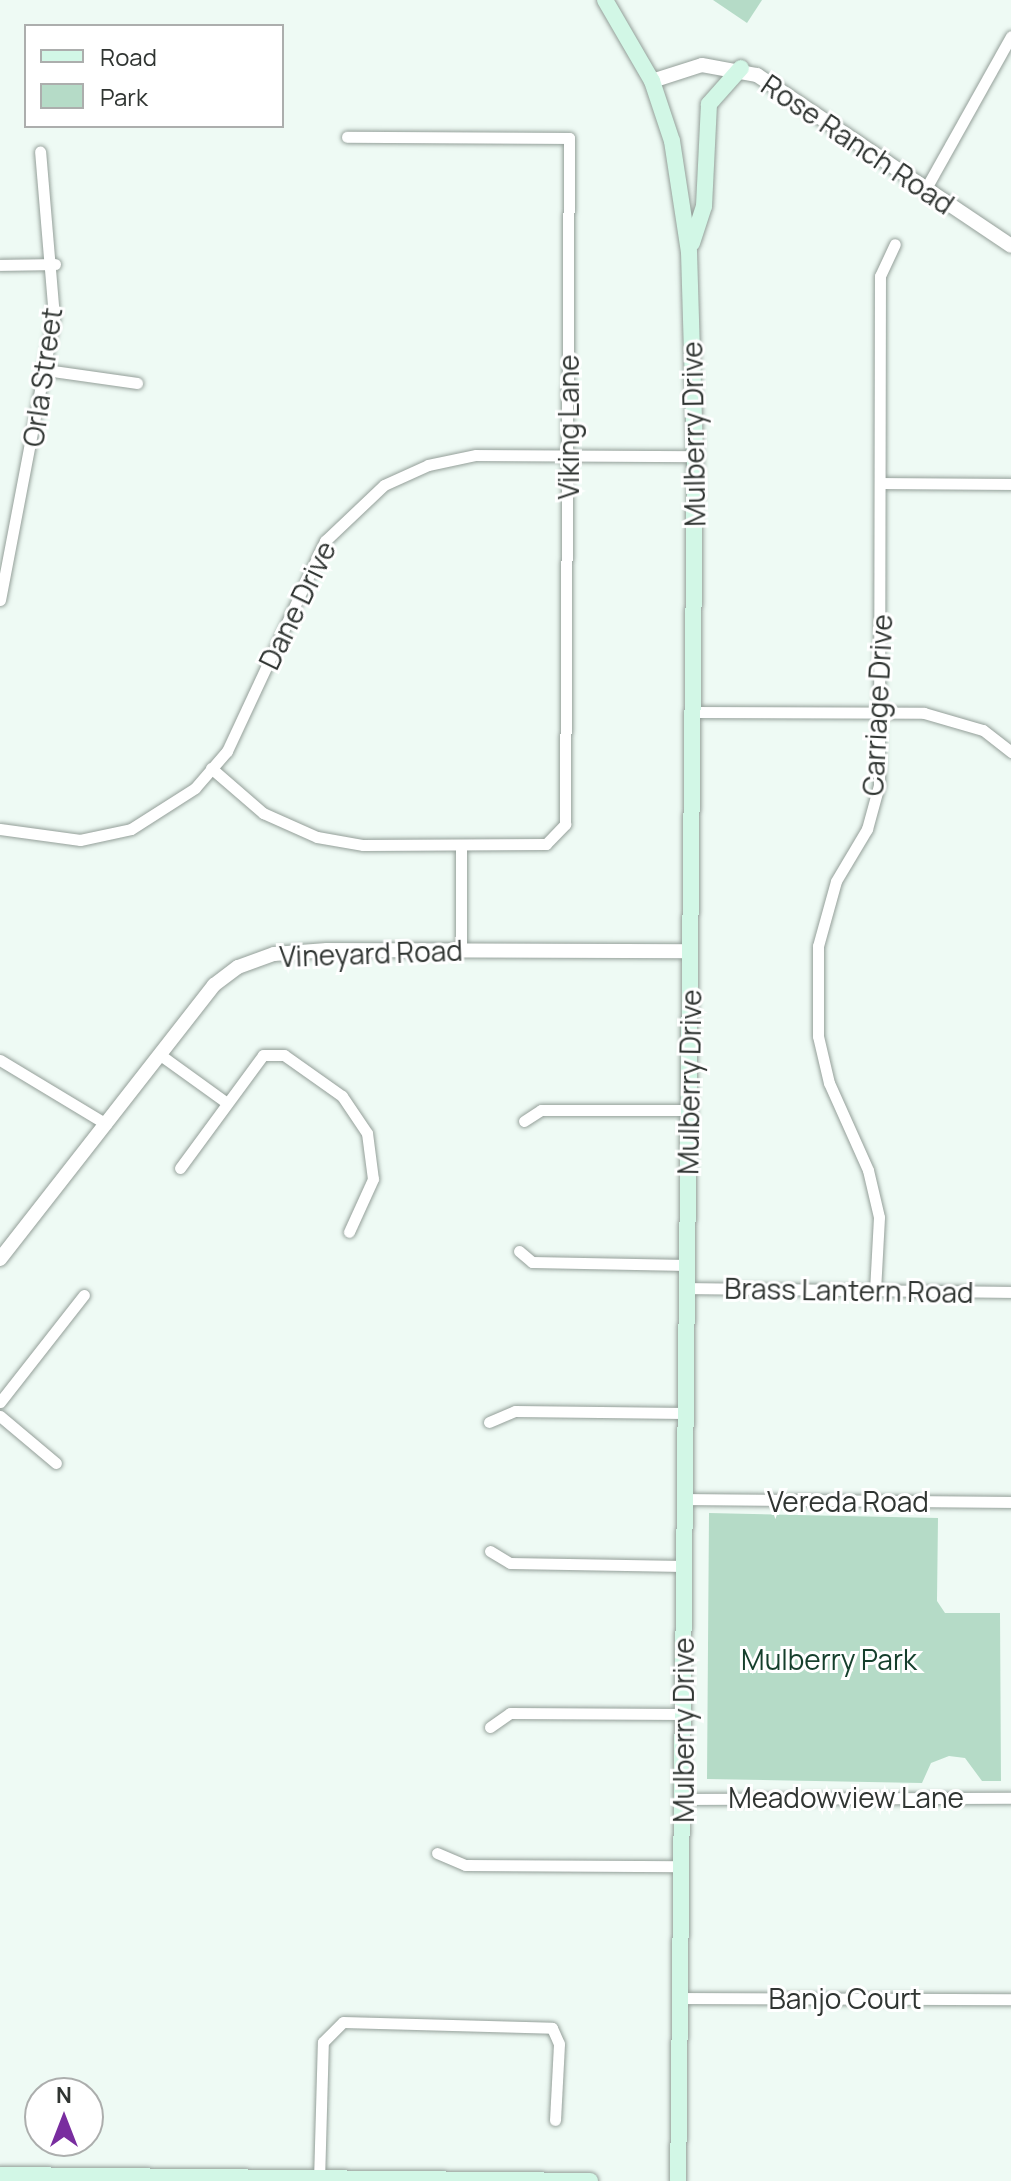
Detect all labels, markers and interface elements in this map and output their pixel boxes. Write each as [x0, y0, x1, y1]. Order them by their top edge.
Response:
legend [24, 24, 284, 128]
text: Road [100, 40, 157, 73]
street label: Rose Ranch Road [756, 67, 960, 221]
text: Park [100, 80, 148, 113]
street label: Orla Street [16, 305, 68, 449]
street label: Mulberry Drive [675, 341, 711, 527]
street label: Viking Lane [551, 355, 585, 499]
street label: Dane Drive [252, 535, 342, 675]
street label: Carriage Drive [855, 613, 899, 797]
street label: Vineyard Road [279, 933, 463, 973]
street label: Mulberry Drive [671, 989, 707, 1175]
street label: Brass Lantern Road [724, 1271, 974, 1309]
street label: Vereda Road [767, 1484, 929, 1518]
street label: Mulberry Drive [666, 1637, 700, 1823]
park label: Mulberry Park [741, 1642, 917, 1676]
street label: Meadowview Lane [728, 1780, 964, 1814]
street label: Banjo Court [768, 1981, 922, 2015]
north arrow [24, 2077, 104, 2157]
text: N [56, 2080, 72, 2110]

